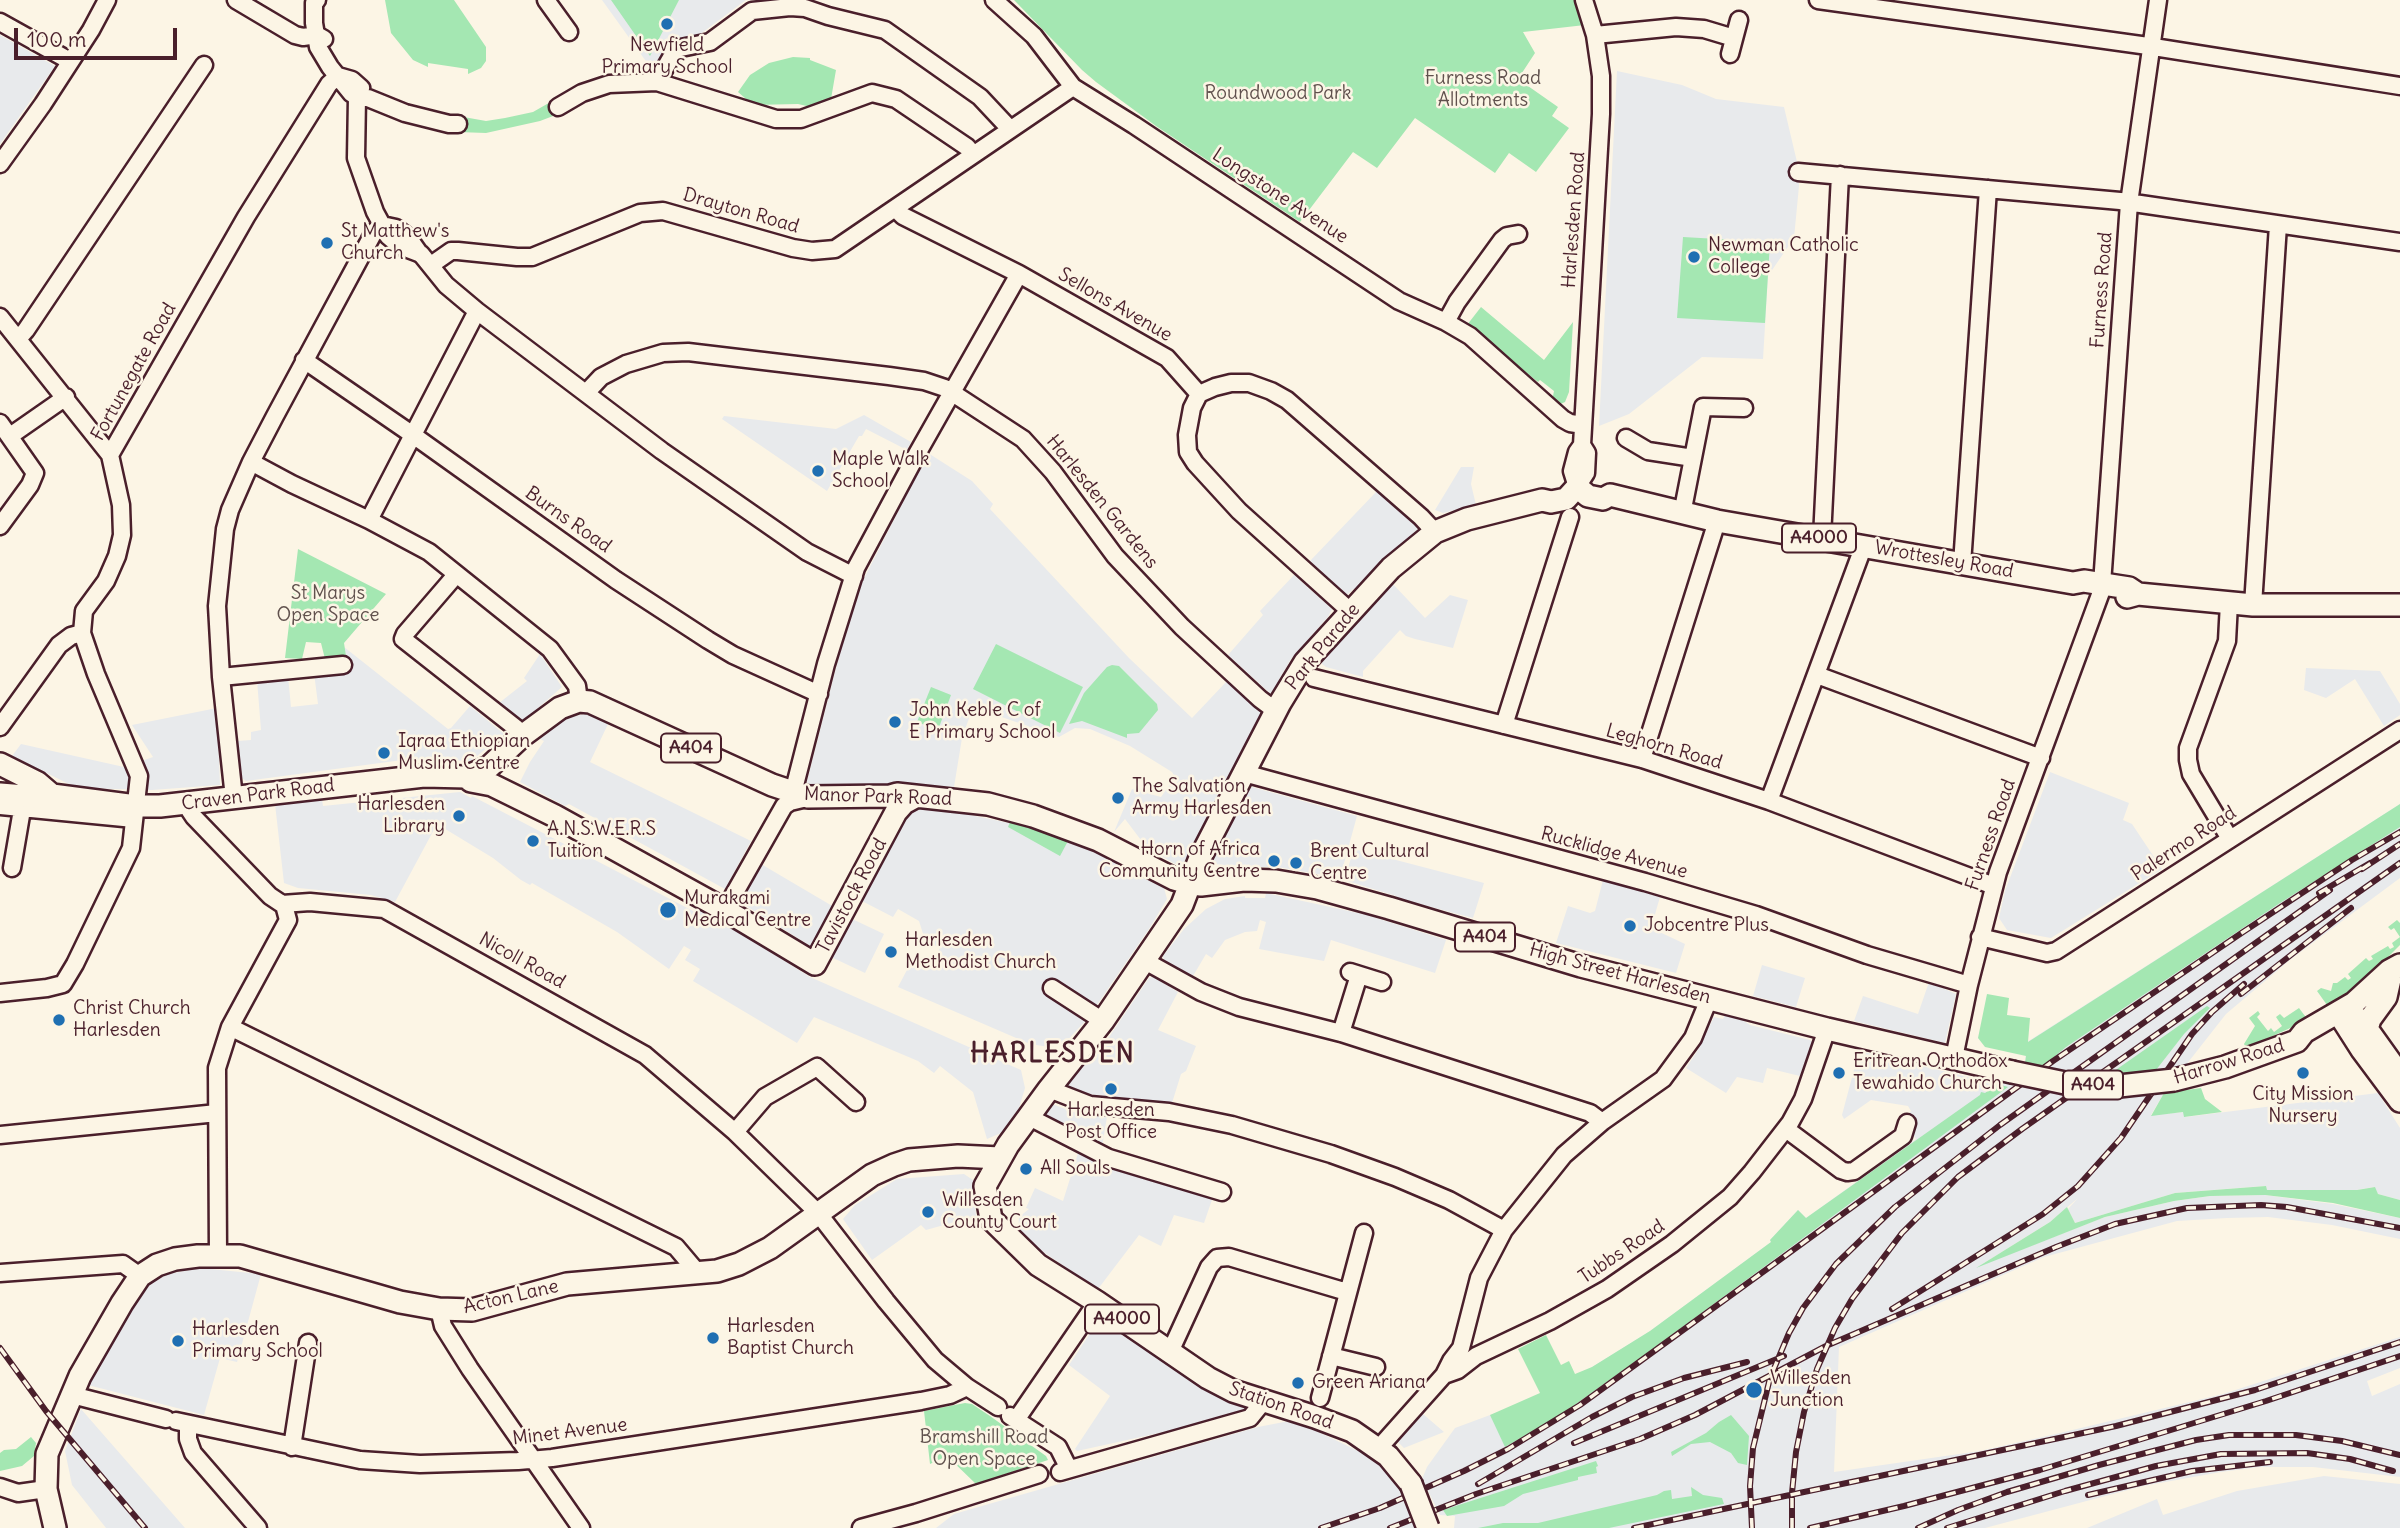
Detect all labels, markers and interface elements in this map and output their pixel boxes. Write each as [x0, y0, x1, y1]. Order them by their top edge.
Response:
scale bar [18, 14, 180, 58]
marker: Newfield Primary School [659, 16, 675, 32]
text: 100 m [27, 26, 86, 53]
place label: Newfield Primary School [602, 35, 732, 79]
park label: Furness Road Allotments [1425, 68, 1541, 112]
park label: Roundwood Park [1204, 83, 1352, 105]
street label: Longstone Avenue [1208, 144, 1352, 248]
street label: Harlesden Road [1558, 151, 1590, 289]
street label: Drayton Road [680, 184, 802, 238]
place label: St Matthew's Church [341, 221, 449, 265]
street label: Furness Road [2087, 231, 2117, 349]
marker: St Matthew's Church [319, 235, 335, 251]
place label: Newman Catholic College [1708, 235, 1859, 279]
marker: Newman Catholic College [1686, 249, 1702, 265]
street label: Sellons Avenue [1054, 263, 1176, 347]
street label: Fortunegate Road [87, 299, 181, 445]
street label: Harlesden Gardens [1041, 431, 1163, 573]
place label: Maple Walk School [832, 449, 929, 493]
marker: Maple Walk School [810, 463, 826, 479]
street label: Burns Road [520, 482, 616, 558]
road number: A4000 [1782, 524, 1856, 552]
street label: Wrottesley Road [1873, 537, 2015, 583]
park label: St Marys Open Space [276, 583, 380, 627]
street label: Park Parade [1281, 599, 1365, 695]
place label: John Keble C of E Primary School [909, 700, 1056, 744]
marker: John Keble C of E Primary School [887, 714, 903, 730]
street label: Leghorn Road [1603, 719, 1725, 775]
place label: Iqraa Ethiopian Muslim Centre [398, 731, 530, 775]
road number: A404 [661, 734, 721, 762]
marker: Iqraa Ethiopian Muslim Centre [376, 745, 392, 761]
street label: Craven Park Road [180, 774, 336, 816]
place label: The Salvation Army Harlesden [1132, 776, 1272, 820]
street label: Furness Road [1961, 776, 2021, 894]
street label: Manor Park Road [803, 783, 953, 811]
marker: The Salvation Army Harlesden [1110, 790, 1126, 806]
place label: Harlesden Library [357, 794, 445, 838]
street label: Palermo Road [2127, 802, 2241, 886]
marker: Harlesden Library [451, 808, 467, 824]
place label: A.N.S.W.E.R.S Tuition [547, 819, 656, 863]
street label: Rucklidge Avenue [1538, 822, 1690, 884]
marker: A.N.S.W.E.R.S Tuition [525, 833, 541, 849]
street label: Tavistock Road [812, 834, 892, 958]
place label: Horn of Africa Community Centre [1099, 839, 1260, 883]
place label: Brent Cultural Centre [1310, 841, 1429, 885]
marker: Horn of Africa Community Centre [1266, 853, 1282, 869]
marker: Brent Cultural Centre [1288, 855, 1304, 871]
place label: Murakami Medical Centre [684, 888, 811, 932]
marker: Murakami Medical Centre [658, 900, 678, 920]
place label: Jobcentre Plus [1644, 915, 1769, 937]
marker: Jobcentre Plus [1622, 918, 1638, 934]
road number: A404 [1455, 922, 1515, 952]
street label: Nicoll Road [475, 928, 569, 994]
place label: Harlesden Methodist Church [905, 930, 1056, 974]
street label: High Street Harlesden [1527, 939, 1713, 1009]
marker: Harlesden Methodist Church [883, 944, 899, 960]
place label: Christ Church Harlesden [73, 998, 191, 1042]
marker: Christ Church Harlesden [51, 1012, 67, 1028]
street label: Harrow Road [2171, 1034, 2287, 1090]
district label: HARLESDEN [971, 1039, 1135, 1071]
place label: Eritrean Orthodox Tewahido Church [1853, 1051, 2008, 1095]
marker: Eritrean Orthodox Tewahido Church [1831, 1065, 1847, 1081]
marker: City Mission Nursery [2295, 1065, 2311, 1081]
road number: A404 [2063, 1070, 2123, 1100]
marker: Harlesden Post Office [1103, 1081, 1119, 1097]
place label: City Mission Nursery [2252, 1084, 2354, 1128]
place label: Harlesden Post Office [1065, 1100, 1157, 1144]
place label: All Souls [1040, 1158, 1110, 1180]
marker: All Souls [1018, 1161, 1034, 1177]
place label: Willesden County Court [942, 1190, 1057, 1234]
marker: Willesden County Court [920, 1204, 936, 1220]
street label: Tubbs Road [1575, 1215, 1669, 1289]
street label: Acton Lane [461, 1275, 561, 1319]
road number: A4000 [1085, 1304, 1159, 1334]
place label: Harlesden Baptist Church [727, 1316, 854, 1360]
place label: Harlesden Primary School [192, 1319, 323, 1363]
marker: Harlesden Baptist Church [705, 1330, 721, 1346]
marker: Harlesden Primary School [170, 1333, 186, 1349]
place label: Willesden Junction [1770, 1368, 1851, 1412]
place label: Green Ariana [1312, 1372, 1426, 1394]
marker: Green Ariana [1290, 1375, 1306, 1391]
street label: Station Road [1226, 1377, 1336, 1435]
marker: Willesden Junction [1744, 1380, 1764, 1400]
street label: Minet Avenue [511, 1414, 629, 1450]
park label: Bramshill Road Open Space [920, 1427, 1048, 1471]

